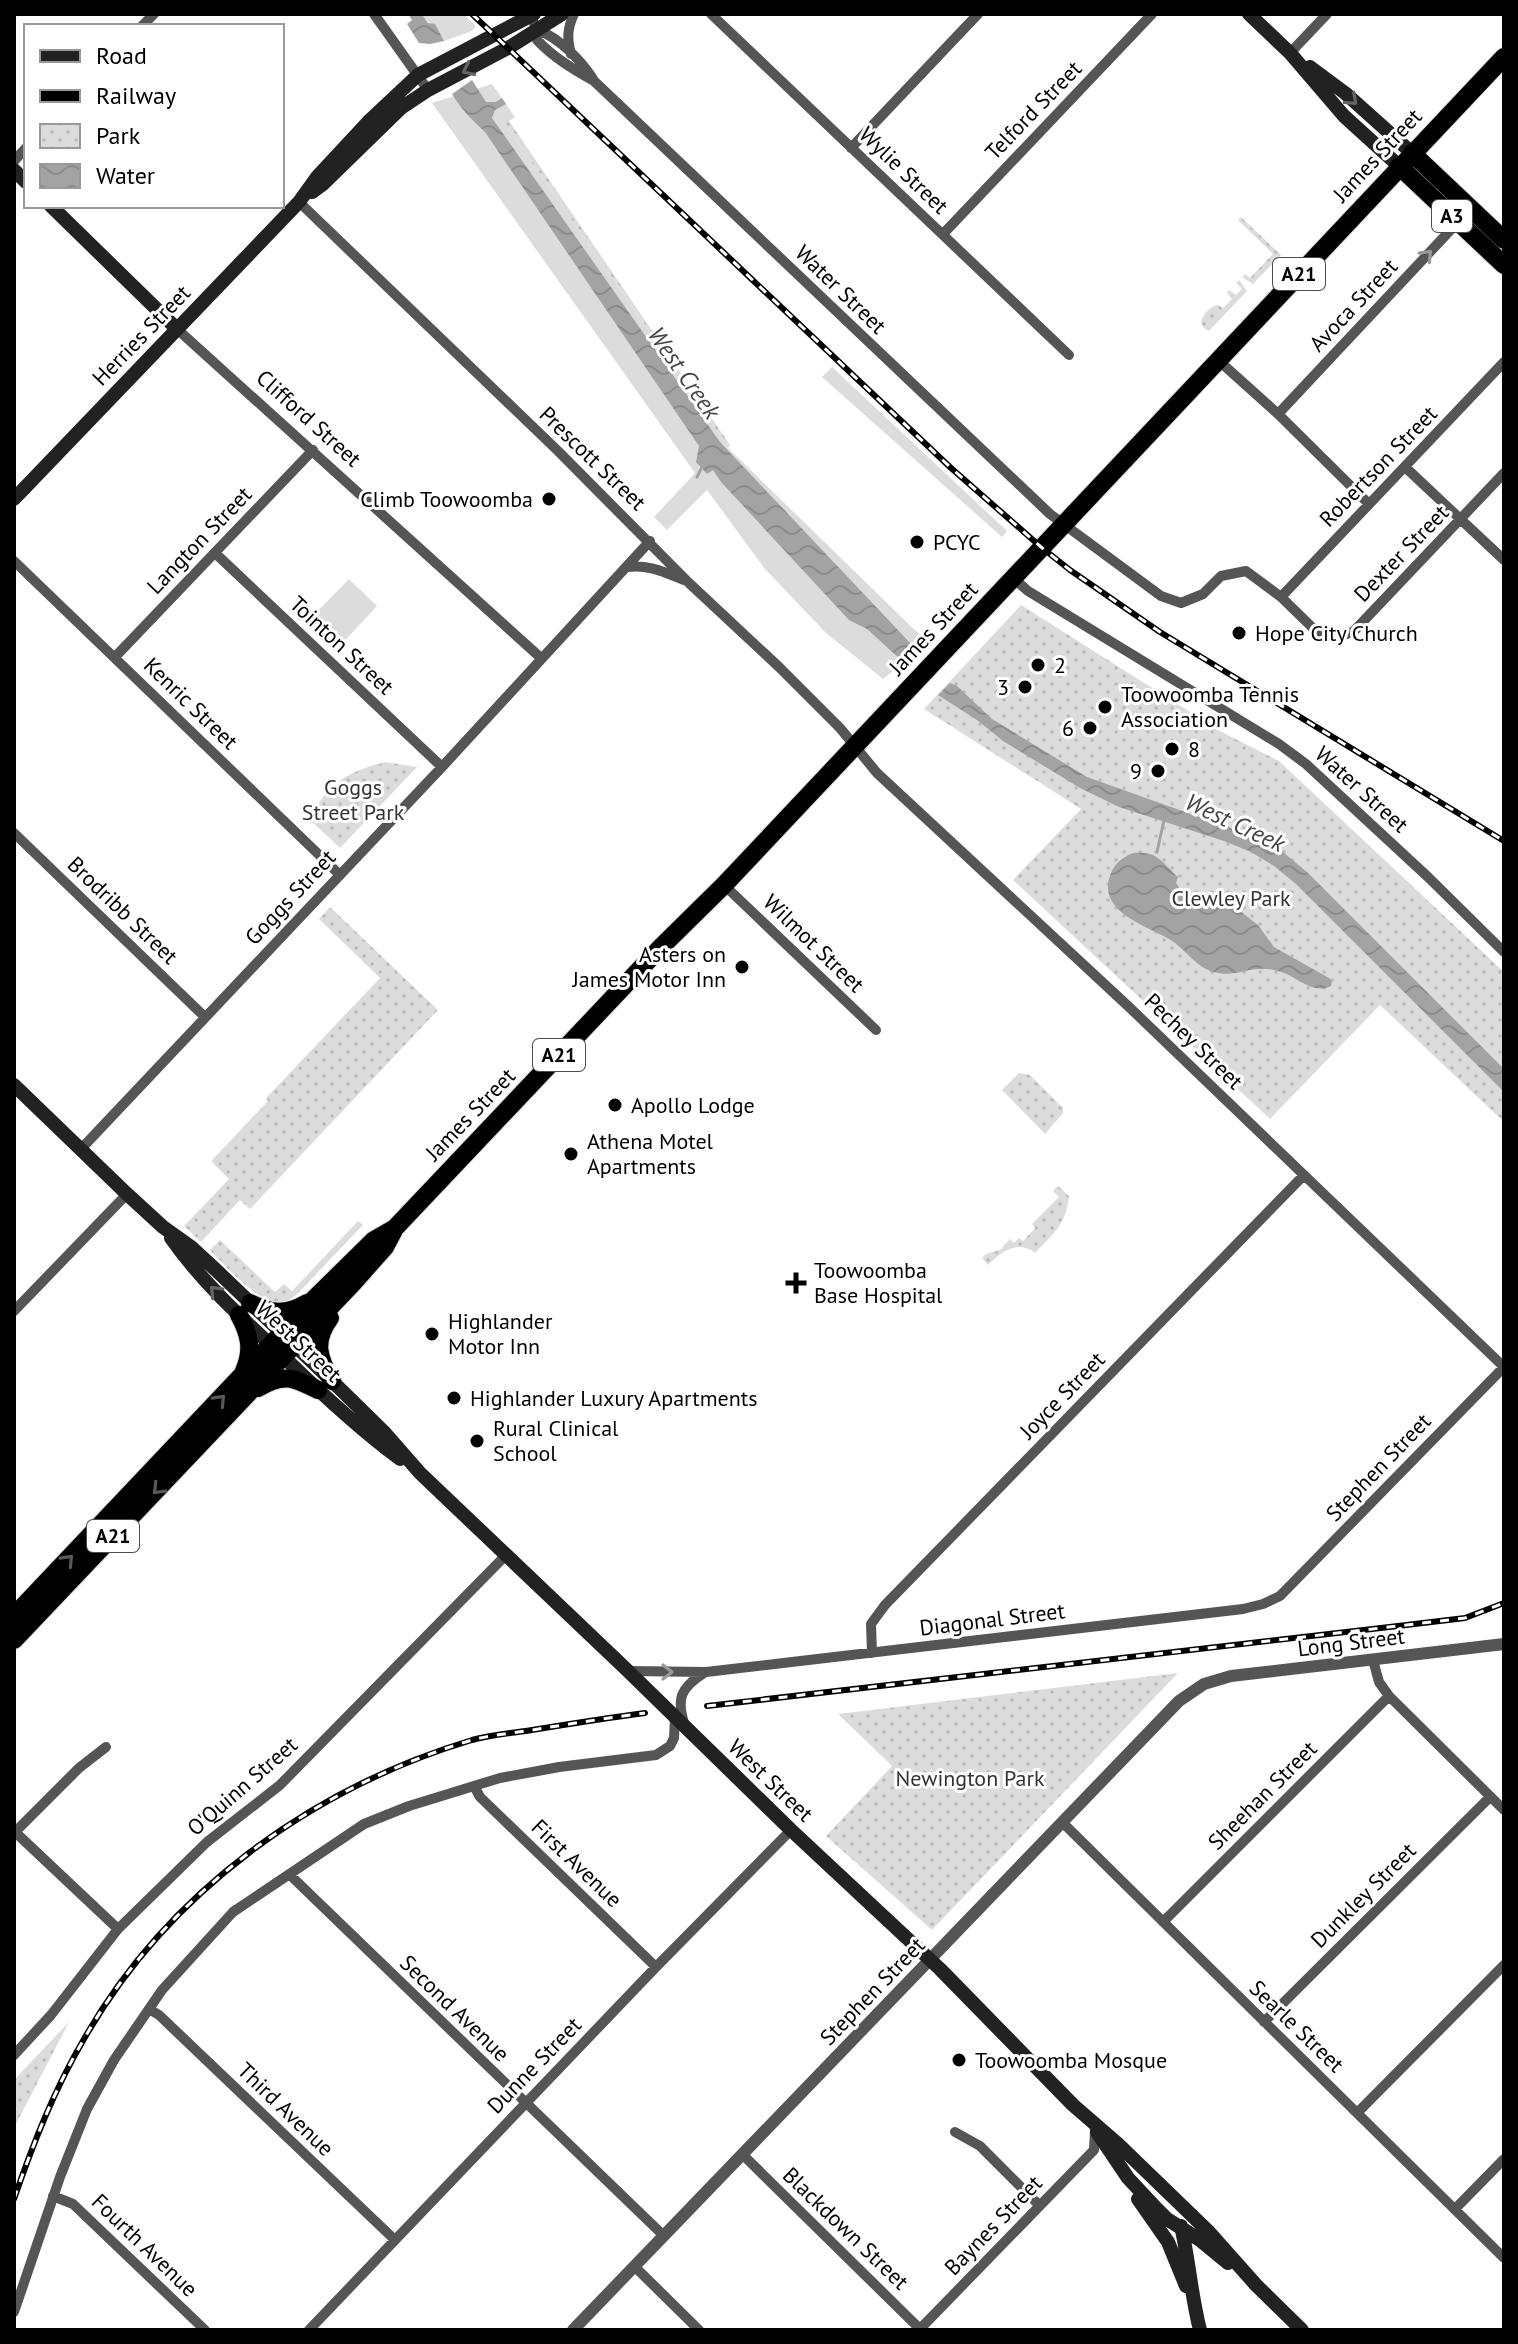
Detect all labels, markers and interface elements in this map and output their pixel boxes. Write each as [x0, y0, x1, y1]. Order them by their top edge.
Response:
legend [24, 24, 284, 208]
text: Road [96, 40, 147, 71]
street label: Telford Street [979, 54, 1088, 165]
one-way arrow [462, 60, 477, 75]
text: Railway [96, 80, 176, 111]
one-way arrow [1343, 90, 1358, 105]
street label: James Street [1326, 102, 1428, 208]
text: Park [96, 120, 141, 151]
street label: Wylie Street [853, 120, 955, 220]
text: Water [96, 160, 155, 191]
road number: A3 [1432, 200, 1472, 232]
street label: Water Street [789, 239, 893, 340]
one-way arrow [1418, 250, 1432, 265]
street label: Avoca Street [1303, 252, 1404, 357]
road number: A21 [1273, 258, 1325, 290]
street label: Herries Street [86, 278, 196, 391]
water label: West Creek [641, 320, 728, 426]
street label: Clifford Street [251, 363, 368, 473]
street label: Robertson Street [1313, 399, 1443, 532]
street label: Prescott Street [534, 400, 653, 516]
street label: Langton Street [141, 480, 258, 600]
place label: Climb Toowoomba [360, 485, 533, 513]
marker: Climb Toowoomba [540, 490, 558, 508]
street label: Dexter Street [1348, 498, 1455, 607]
place label: PCYC [933, 528, 981, 556]
marker: PCYC [908, 533, 926, 551]
street label: James Street [882, 575, 984, 681]
street label: Tointon Street [284, 590, 400, 701]
place label: Hope City Church [1255, 619, 1418, 647]
marker: Hope City Church [1230, 624, 1248, 642]
street label: Kenric Street [138, 651, 244, 755]
place label: 2 [1054, 651, 1066, 679]
marker: 2 [1029, 656, 1047, 674]
place label: 3 [997, 673, 1009, 701]
marker: 3 [1016, 678, 1034, 696]
place label: Toowoomba Tennis Association [1121, 680, 1299, 733]
marker: Toowoomba Tennis Association [1096, 698, 1114, 716]
place label: 6 [1062, 714, 1074, 742]
marker: 6 [1081, 719, 1099, 737]
place label: 8 [1188, 735, 1200, 763]
marker: 8 [1163, 740, 1181, 758]
street label: Water Street [1309, 740, 1415, 839]
place label: 9 [1130, 757, 1142, 785]
marker: 9 [1149, 762, 1167, 780]
park label: Goggs Street Park [302, 773, 405, 826]
water label: West Creek [1181, 786, 1291, 860]
street label: Goggs Street [239, 843, 342, 951]
street label: Brodribb Street [62, 850, 185, 970]
park label: Clewley Park [1172, 884, 1291, 912]
street label: Wilmot Street [758, 888, 871, 998]
place label: Asters on James Motor Inn [571, 940, 726, 993]
marker: Asters on James Motor Inn [733, 958, 751, 976]
street label: Pechey Street [1139, 987, 1250, 1095]
road number: A21 [533, 1039, 585, 1071]
street label: James Street [418, 1062, 521, 1167]
place label: Apollo Lodge [631, 1091, 755, 1119]
marker: Apollo Lodge [606, 1096, 624, 1114]
place label: Athena Motel Apartments [587, 1127, 714, 1180]
marker: Athena Motel Apartments [562, 1145, 580, 1163]
place label: Toowoomba Base Hospital [814, 1256, 943, 1309]
marker: Toowoomba Base Hospital [785, 1272, 807, 1294]
one-way arrow [209, 1286, 224, 1300]
street label: West Street [250, 1294, 348, 1388]
place label: Highlander Motor Inn [448, 1307, 553, 1360]
marker: Highlander Motor Inn [423, 1325, 441, 1343]
street label: Joyce Street [1013, 1345, 1111, 1445]
place label: Highlander Luxury Apartments [470, 1384, 757, 1412]
marker: Highlander Luxury Apartments [445, 1389, 463, 1407]
one-way arrow [211, 1394, 225, 1409]
street label: Stephen Street [1320, 1407, 1437, 1527]
place label: Rural Clinical School [493, 1414, 619, 1467]
marker: Rural Clinical School [468, 1432, 486, 1450]
one-way arrow [152, 1480, 167, 1494]
road number: A21 [87, 1520, 139, 1552]
one-way arrow [58, 1554, 72, 1569]
street label: Diagonal Street [918, 1596, 1067, 1642]
street label: Long Street [1296, 1621, 1407, 1662]
one-way arrow [661, 1663, 674, 1681]
street label: O'Quinn Street [181, 1730, 303, 1842]
street label: West Street [723, 1733, 820, 1828]
street label: Sheehan Street [1202, 1734, 1323, 1855]
park label: Newington Park [895, 1764, 1045, 1792]
street label: First Avenue [526, 1813, 628, 1913]
street label: Dunkley Street [1304, 1836, 1422, 1954]
street label: Stephen Street [814, 1931, 931, 2051]
street label: Second Avenue [394, 1949, 516, 2067]
street label: Searle Street [1244, 1974, 1351, 2078]
street label: Dunne Street [481, 2010, 587, 2119]
place label: Toowoomba Mosque [975, 2046, 1167, 2074]
marker: Toowoomba Mosque [950, 2051, 968, 2069]
street label: Third Avenue [232, 2056, 340, 2162]
street label: Blackdown Street [777, 2161, 915, 2296]
street label: Baynes Street [938, 2169, 1048, 2281]
street label: Fourth Avenue [86, 2188, 204, 2302]

